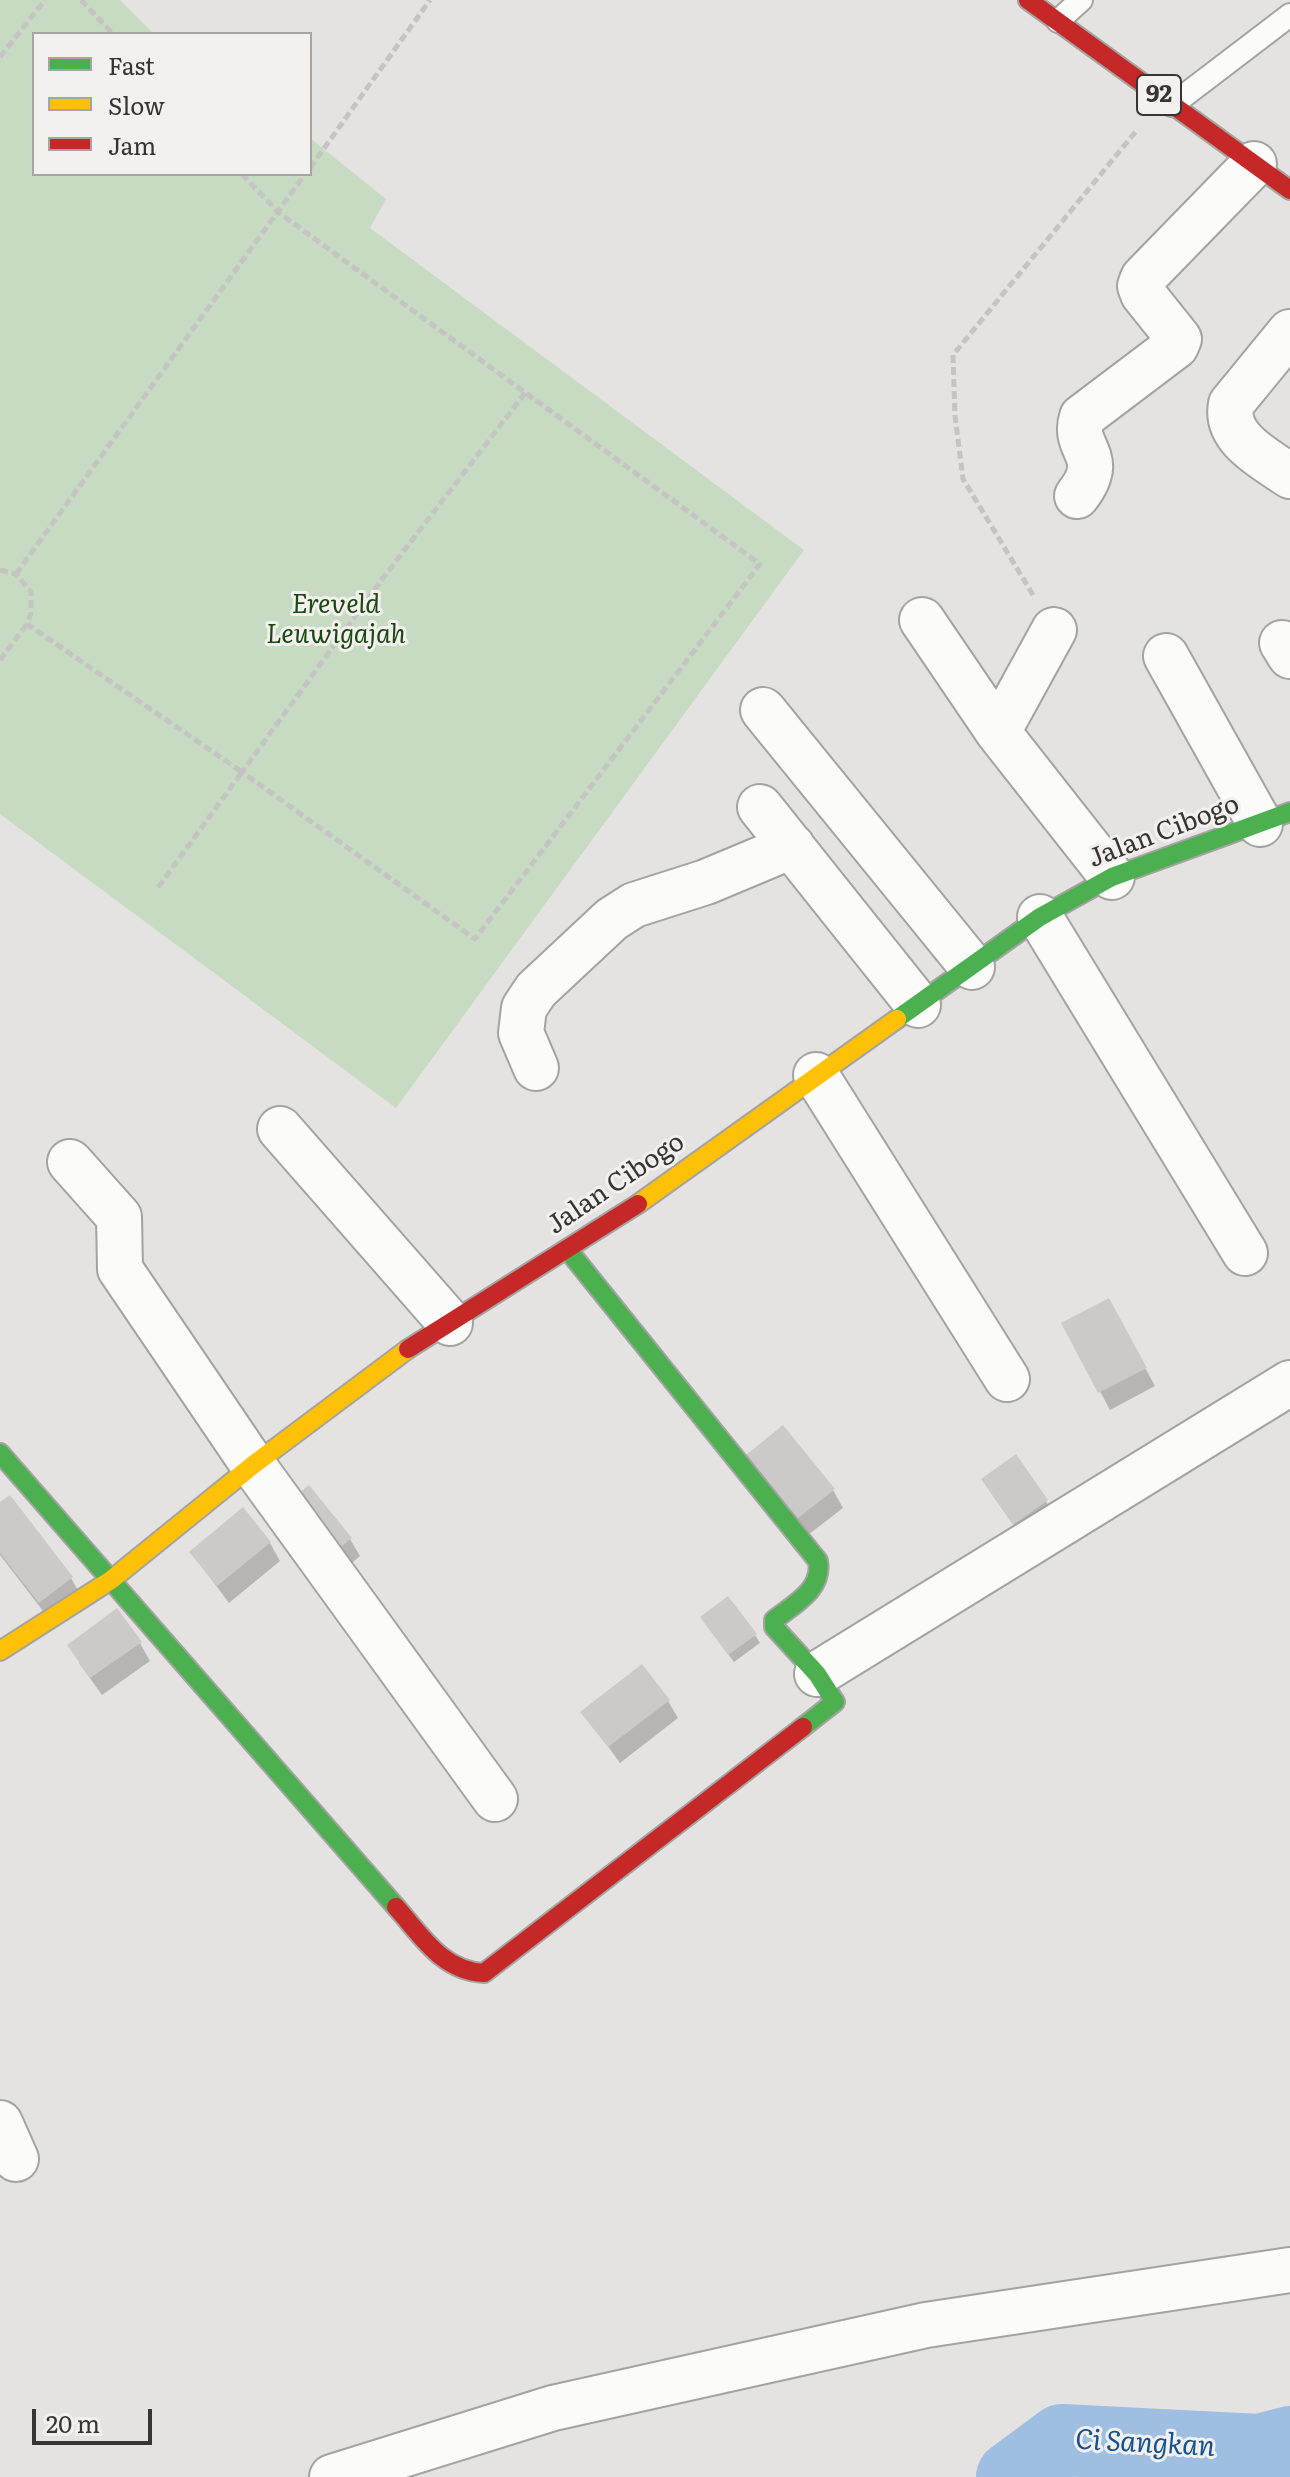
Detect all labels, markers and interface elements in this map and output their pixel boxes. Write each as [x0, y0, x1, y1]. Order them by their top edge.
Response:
legend [32, 32, 312, 176]
text: Fast [108, 47, 155, 82]
road number: 92 [1137, 75, 1181, 115]
text: Slow [108, 87, 165, 122]
text: Jam [108, 127, 156, 162]
park label: Ereveld Leuwigajah [266, 589, 406, 650]
street label: Jalan Cibogo [1084, 789, 1244, 875]
street label: Jalan Cibogo [541, 1127, 691, 1241]
scale bar [36, 2393, 156, 2443]
text: 20 m [46, 2405, 100, 2440]
water label: Ci Sangkan [1074, 2424, 1216, 2464]

